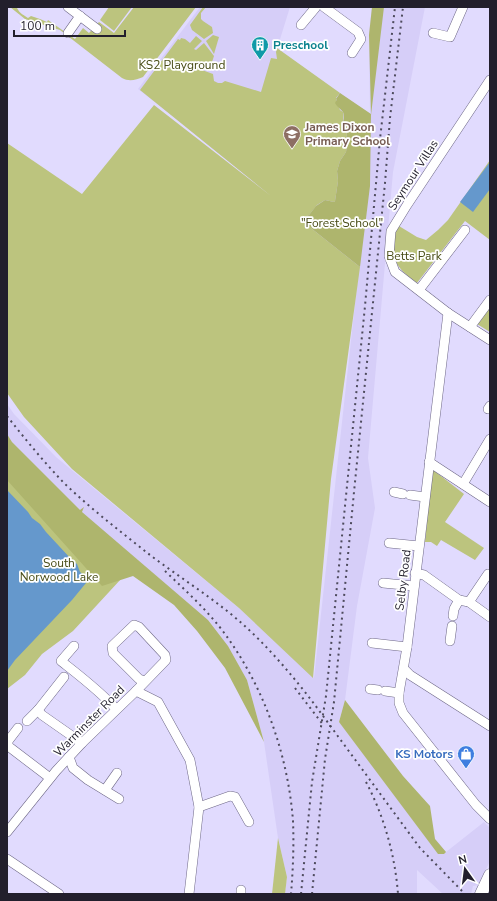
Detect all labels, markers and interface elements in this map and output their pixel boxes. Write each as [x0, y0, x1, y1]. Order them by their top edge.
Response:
scale bar [14, 12, 125, 38]
text: 100 m [20, 18, 55, 34]
building icon: Preschool [250, 35, 270, 60]
place label: Preschool [273, 37, 328, 53]
park label: KS2 Playground [139, 57, 225, 73]
place label: James Dixon Primary School [304, 119, 390, 149]
school or university icon: James Dixon Primary School [282, 124, 302, 149]
street label: Seymour Villas [384, 136, 442, 213]
park label: "Forest School" [301, 215, 383, 231]
park label: Betts Park [386, 248, 443, 264]
street label: Selby Road [391, 549, 415, 611]
park label: South Norwood Lake [20, 555, 98, 585]
street label: Warminster Road [50, 682, 128, 760]
shop icon: KS Motors [456, 744, 476, 769]
place label: KS Motors [395, 746, 453, 762]
north arrow [445, 849, 485, 889]
text: N [457, 852, 469, 868]

